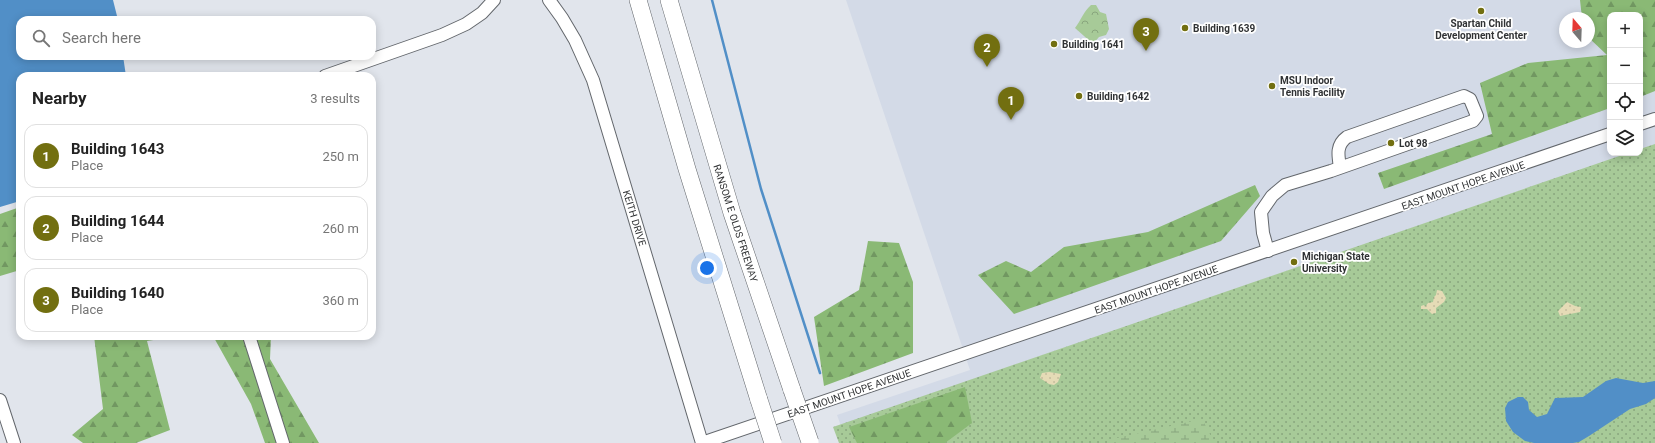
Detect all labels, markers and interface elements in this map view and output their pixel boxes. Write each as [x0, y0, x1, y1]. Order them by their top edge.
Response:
marker: Spartan Child Development Center [1476, 6, 1486, 16]
north arrow [1559, 12, 1595, 48]
map controls [1607, 12, 1643, 156]
button: + [1607, 12, 1643, 48]
search box [16, 16, 376, 60]
pin: 3 [1133, 18, 1159, 51]
place label: Spartan Child Development Center [1435, 18, 1527, 41]
marker: Building 1639 [1180, 23, 1190, 33]
place label: Building 1639 [1193, 23, 1256, 34]
icon: search [30, 27, 52, 49]
text: Search here [62, 29, 141, 47]
pin: 2 [974, 34, 1000, 67]
marker: Building 1641 [1049, 39, 1059, 49]
place label: Building 1641 [1062, 39, 1124, 50]
button: − [1607, 48, 1643, 84]
place label: MSU Indoor Tennis Facility [1280, 75, 1346, 98]
marker: MSU Indoor Tennis Facility [1267, 81, 1277, 91]
button: locate [1607, 84, 1643, 120]
pin: 1 [998, 87, 1024, 120]
text: Nearby [32, 88, 87, 108]
text: 3 results [310, 91, 360, 106]
marker: Building 1642 [1074, 91, 1084, 101]
place label: Building 1642 [1087, 91, 1150, 102]
button: layers [1607, 120, 1643, 156]
marker: Lot 98 [1386, 138, 1396, 148]
place label: Lot 98 [1399, 138, 1428, 149]
text: Building 1643 [71, 140, 164, 158]
text: 1 [42, 149, 50, 164]
text: 250 m [322, 149, 359, 164]
text: Place [71, 158, 103, 173]
street label: EAST MOUNT HOPE AVENUE [1400, 159, 1527, 212]
street label: RANSOM E OLDS FREEWAY [711, 163, 760, 283]
street label: KEITH DRIVE [621, 189, 648, 248]
text: Building 1644 [71, 212, 164, 230]
text: 2 [42, 221, 50, 236]
text: 260 m [322, 221, 359, 236]
text: Place [71, 230, 103, 245]
place label: Michigan State University [1302, 251, 1370, 274]
marker: Michigan State University [1289, 257, 1299, 267]
your location [697, 258, 717, 278]
street label: EAST MOUNT HOPE AVENUE [1093, 263, 1220, 316]
text: Building 1640 [71, 284, 164, 302]
text: 3 [42, 293, 50, 308]
text: 360 m [322, 293, 359, 308]
text: Place [71, 302, 103, 317]
street label: EAST MOUNT HOPE AVENUE [786, 367, 913, 420]

